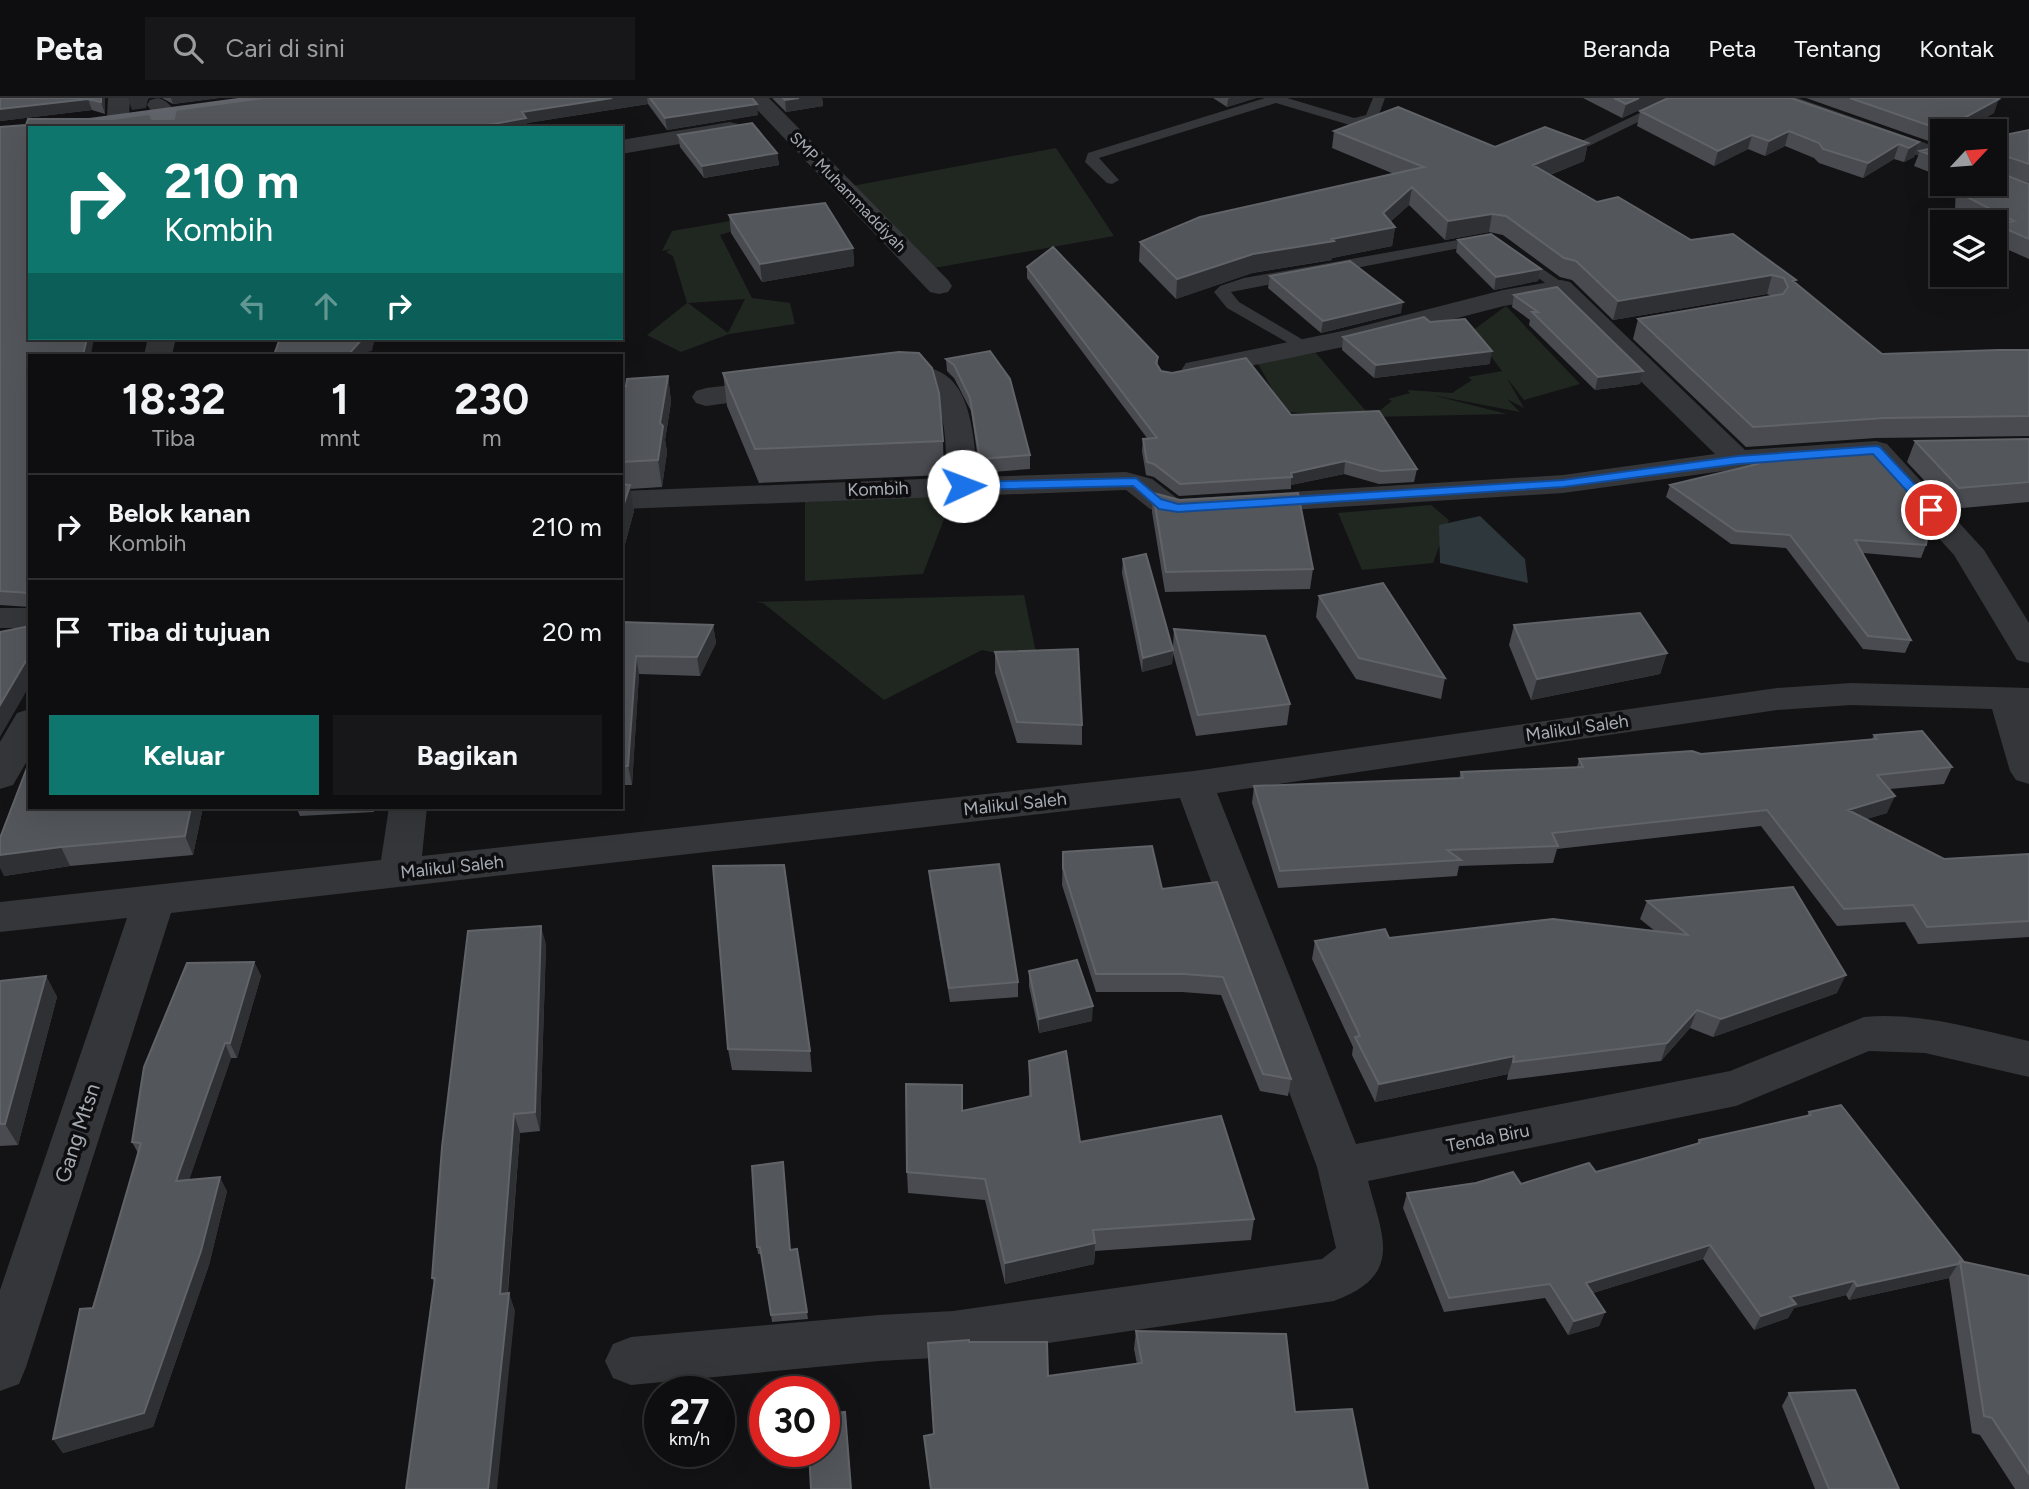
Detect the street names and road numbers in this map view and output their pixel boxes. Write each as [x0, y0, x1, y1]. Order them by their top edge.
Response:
street label: SMP Muhammaddiyah [786, 128, 910, 256]
street label: Kombih [847, 477, 909, 501]
street label: Malikul Saleh [1524, 710, 1630, 746]
street label: Malikul Saleh [962, 788, 1068, 820]
street label: Malikul Saleh [399, 851, 505, 883]
street label: Gang Mtsn [49, 1080, 105, 1186]
street label: Tenda Biru [1445, 1119, 1531, 1157]

